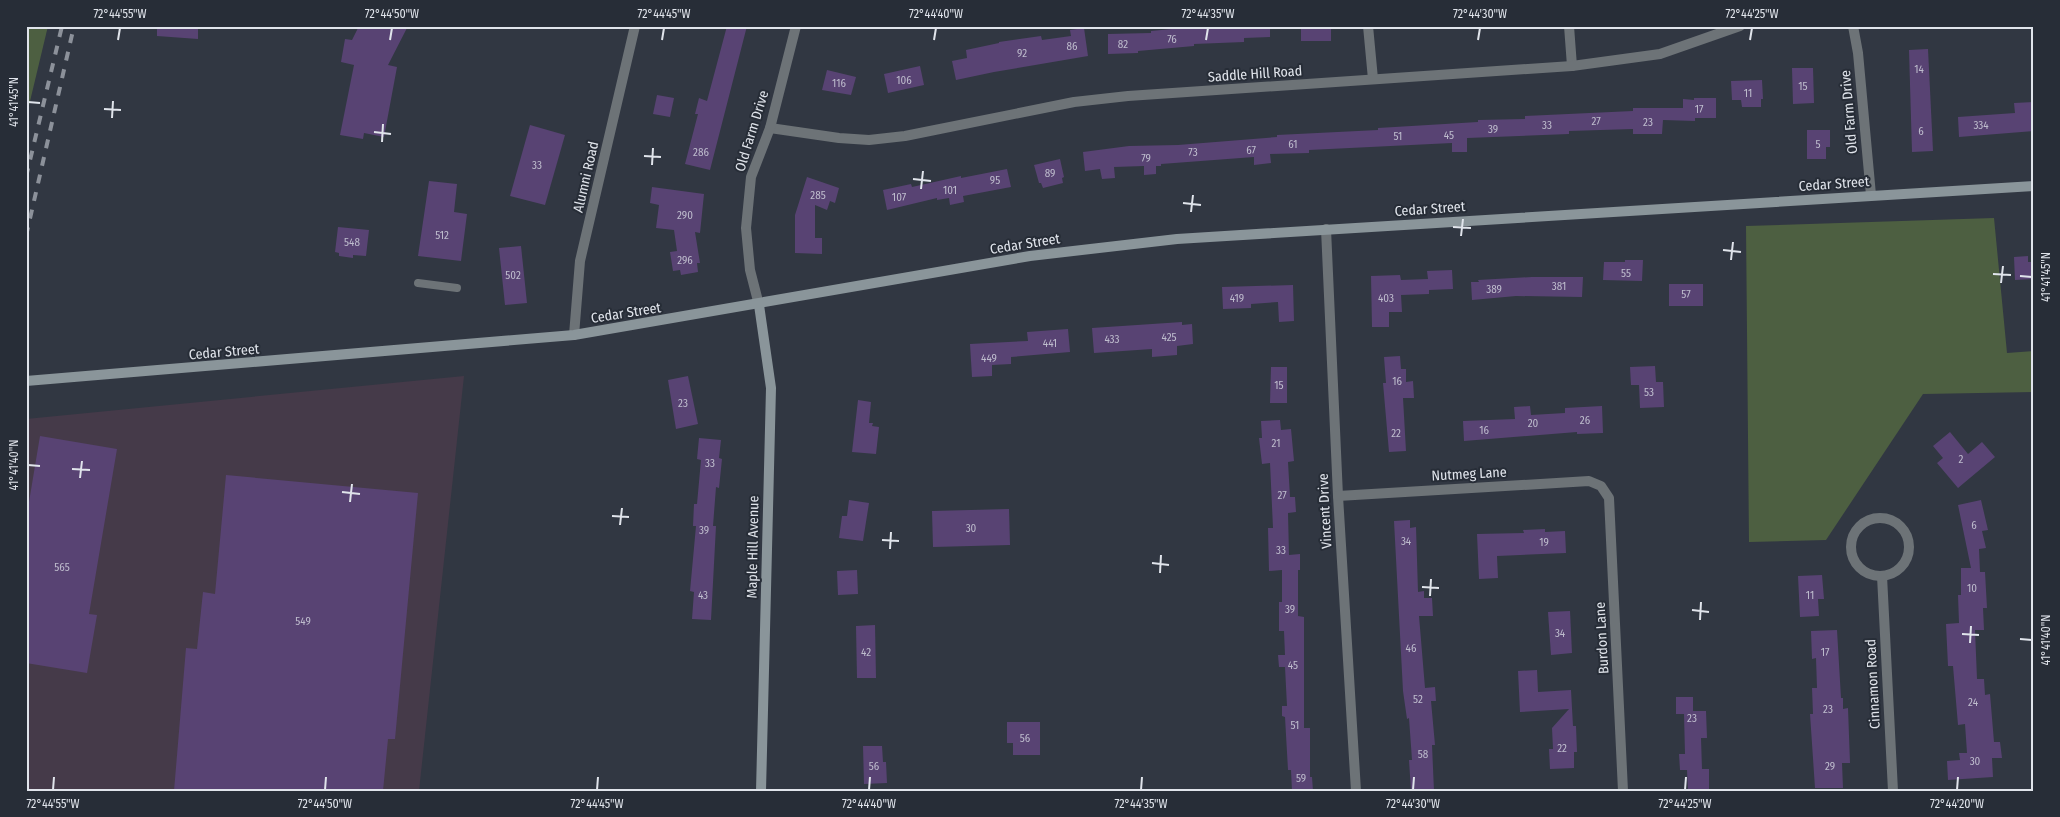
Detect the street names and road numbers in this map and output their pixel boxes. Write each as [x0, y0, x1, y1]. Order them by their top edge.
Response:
street label: Saddle Hill Road [1207, 62, 1303, 86]
street label: Old Farm Drive [1837, 69, 1861, 155]
street label: Old Farm Drive [732, 88, 772, 174]
street label: Alumni Road [570, 140, 602, 214]
street label: Cedar Street [1798, 173, 1870, 195]
street label: Cedar Street [1394, 198, 1466, 220]
street label: Cedar Street [989, 230, 1062, 258]
street label: Cedar Street [590, 299, 663, 327]
street label: Cedar Street [188, 340, 260, 364]
street label: Nutmeg Lane [1431, 464, 1507, 484]
street label: Vincent Drive [1315, 473, 1335, 549]
street label: Maple Hill Avenue [744, 495, 762, 599]
street label: Burdon Lane [1592, 601, 1612, 675]
street label: Cinnamon Road [1862, 639, 1884, 729]

